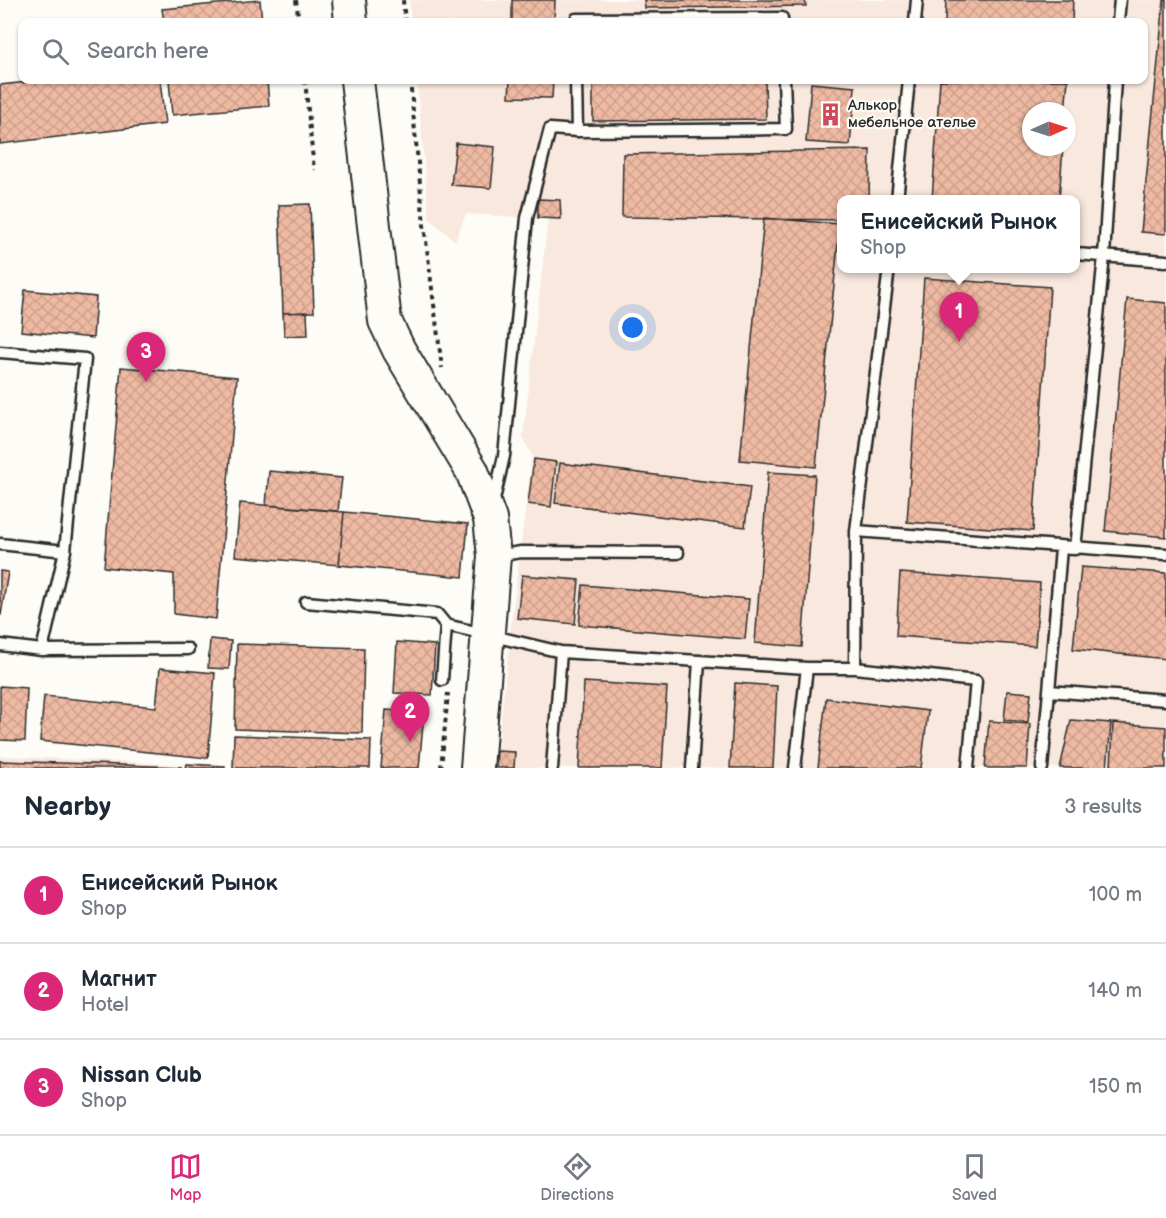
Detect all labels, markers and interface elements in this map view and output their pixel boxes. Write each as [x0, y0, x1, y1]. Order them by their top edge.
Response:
search box [18, 18, 1148, 84]
icon: search [39, 35, 72, 68]
text: Search here [87, 38, 209, 65]
place label: Алькор мебельное ателье [847, 96, 976, 132]
building icon: Алькор мебельное ателье [817, 101, 843, 127]
north arrow [1022, 102, 1076, 156]
popup [837, 195, 1080, 273]
text: Енисейский Рынок [860, 209, 1057, 236]
text: Shop [860, 236, 906, 260]
pin: 1 [940, 292, 978, 342]
your location [618, 313, 647, 342]
pin: 3 [126, 332, 166, 382]
pin: 2 [390, 692, 430, 742]
text: Nearby [24, 792, 111, 823]
text: 3 results [1064, 795, 1142, 819]
text: Енисейский Рынок [81, 870, 278, 897]
text: 1 [39, 883, 48, 907]
text: 100 m [1089, 883, 1142, 907]
text: Shop [81, 897, 127, 921]
text: Магнит [81, 966, 157, 993]
text: 2 [38, 979, 49, 1003]
text: 140 m [1088, 979, 1142, 1003]
text: Hotel [81, 993, 129, 1017]
text: Nissan Club [81, 1062, 202, 1089]
text: 3 [38, 1075, 49, 1099]
text: 150 m [1089, 1075, 1142, 1099]
text: Shop [81, 1089, 127, 1113]
tab: Map [169, 1150, 202, 1205]
tab: Directions [540, 1150, 614, 1205]
tab: Saved [952, 1150, 997, 1205]

